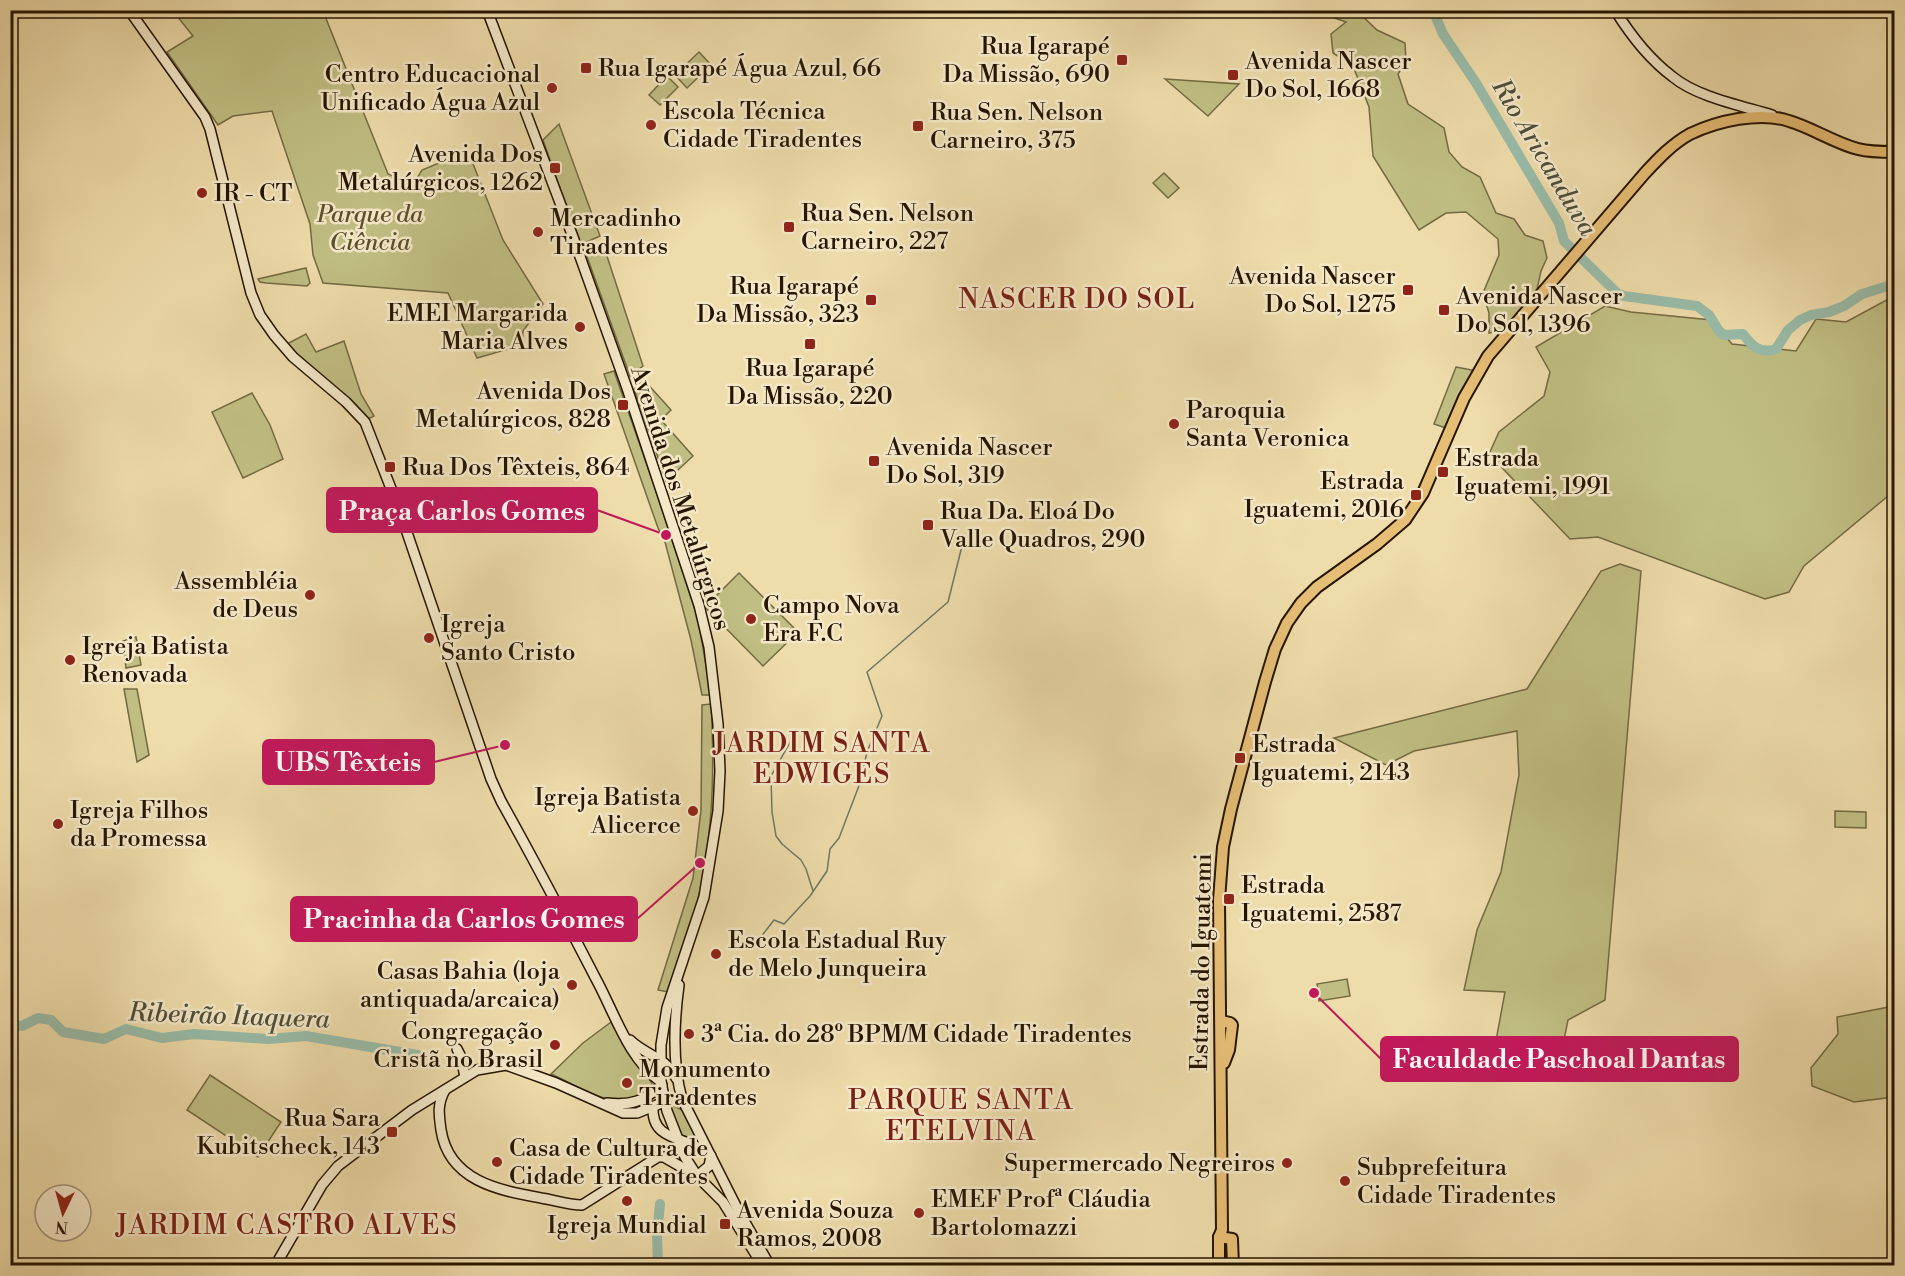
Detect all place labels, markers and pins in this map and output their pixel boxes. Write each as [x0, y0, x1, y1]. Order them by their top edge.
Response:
place label: Rua Igarapé Da Missão, 690 [943, 32, 1110, 90]
place label: Avenida Nascer Do Sol, 1668 [1244, 47, 1412, 105]
place label: Rua Igarapé Água Azul, 66 [598, 53, 881, 84]
marker: Rua Igarapé Da Missão, 690 [1115, 53, 1129, 67]
place label: Centro Educacional Unificado Água Azul [321, 60, 540, 118]
marker: Rua Igarapé Água Azul, 66 [579, 61, 593, 75]
marker: Avenida Nascer Do Sol, 1668 [1226, 68, 1240, 82]
marker: Centro Educacional Unificado Água Azul [545, 81, 559, 95]
place label: Escola Técnica Cidade Tiradentes [663, 97, 862, 155]
place label: Rua Sen. Nelson Carneiro, 375 [930, 98, 1103, 156]
marker: Escola Técnica Cidade Tiradentes [644, 118, 658, 132]
marker: Rua Sen. Nelson Carneiro, 375 [911, 119, 925, 133]
place label: Avenida Dos Metalúrgicos, 1262 [338, 140, 543, 198]
marker: Avenida Dos Metalúrgicos, 1262 [548, 161, 562, 175]
place label: IR - CT [214, 179, 293, 209]
marker: IR - CT [195, 186, 209, 200]
place label: Rua Sen. Nelson Carneiro, 227 [801, 199, 974, 257]
place label: Mercadinho Tiradentes [550, 204, 681, 262]
marker: Rua Sen. Nelson Carneiro, 227 [782, 220, 796, 234]
marker: Mercadinho Tiradentes [531, 225, 545, 239]
place label: Avenida Nascer Do Sol, 1275 [1228, 262, 1396, 320]
place label: Rua Igarapé Da Missão, 323 [697, 272, 859, 330]
place label: Avenida Nascer Do Sol, 1396 [1455, 282, 1623, 340]
marker: Avenida Nascer Do Sol, 1275 [1401, 283, 1415, 297]
marker: Rua Igarapé Da Missão, 323 [864, 293, 878, 307]
place label: EMEI Margarida Maria Alves [387, 299, 569, 357]
marker: Avenida Nascer Do Sol, 1396 [1437, 303, 1451, 317]
marker: EMEI Margarida Maria Alves [573, 320, 587, 334]
marker: Rua Igarapé Da Missão, 220 [803, 337, 817, 351]
place label: Rua Igarapé Da Missão, 220 [727, 354, 893, 412]
place label: Avenida Dos Metalúrgicos, 828 [416, 377, 611, 435]
place label: Paroquia Santa Veronica [1186, 396, 1350, 454]
marker: Avenida Dos Metalúrgicos, 828 [616, 398, 630, 412]
marker: Paroquia Santa Veronica [1167, 417, 1181, 431]
place label: Avenida Nascer Do Sol, 319 [885, 433, 1053, 491]
place label: Estrada Iguatemi, 1991 [1455, 444, 1611, 502]
place label: Rua Dos Têxteis, 864 [402, 453, 629, 483]
marker: Avenida Nascer Do Sol, 319 [867, 454, 881, 468]
marker: Rua Dos Têxteis, 864 [383, 460, 397, 474]
marker: Estrada Iguatemi, 1991 [1436, 465, 1450, 479]
place label: Estrada Iguatemi, 2016 [1244, 467, 1405, 525]
callout: Praça Carlos Gomes [327, 488, 597, 532]
marker: Estrada Iguatemi, 2016 [1409, 488, 1423, 502]
place label: Rua Da. Eloá Do Valle Quadros, 290 [939, 497, 1146, 555]
marker: Rua Da. Eloá Do Valle Quadros, 290 [921, 518, 935, 532]
place label: Assembléia de Deus [173, 567, 299, 625]
marker: Assembléia de Deus [303, 588, 317, 602]
place label: Campo Nova Era F.C [763, 591, 900, 649]
place label: Igreja Santo Cristo [441, 610, 576, 668]
marker: Campo Nova Era F.C [744, 612, 758, 626]
marker: Igreja Santo Cristo [422, 631, 436, 645]
place label: Igreja Batista Renovada [82, 632, 229, 690]
marker: Igreja Batista Renovada [63, 653, 77, 667]
place label: Estrada Iguatemi, 2143 [1252, 730, 1410, 788]
callout: UBS Têxteis [263, 740, 434, 784]
marker: Estrada Iguatemi, 2143 [1233, 751, 1247, 765]
place label: Igreja Batista Alicerce [534, 783, 682, 841]
place label: Igreja Filhos da Promessa [70, 796, 208, 854]
marker: Igreja Batista Alicerce [686, 804, 700, 818]
marker: Igreja Filhos da Promessa [51, 817, 65, 831]
place label: Estrada Iguatemi, 2587 [1241, 871, 1402, 929]
marker: Estrada Iguatemi, 2587 [1222, 892, 1236, 906]
callout: Pracinha da Carlos Gomes [291, 897, 637, 941]
place label: Escola Estadual Ruy de Melo Junqueira [728, 926, 947, 984]
marker: Escola Estadual Ruy de Melo Junqueira [709, 947, 723, 961]
place label: Casas Bahia (loja antiquada/arcaica) [360, 957, 561, 1015]
marker: Casas Bahia (loja antiquada/arcaica) [565, 978, 579, 992]
place label: Congregação Cristã no Brasil [374, 1017, 543, 1075]
place label: 3ª Cia. do 28º BPM/M Cidade Tiradentes [701, 1020, 1132, 1050]
marker: 3ª Cia. do 28º BPM/M Cidade Tiradentes [682, 1027, 696, 1041]
callout: Faculdade Paschoal Dantas [1381, 1037, 1738, 1081]
marker: Congregação Cristã no Brasil [548, 1038, 562, 1052]
place label: Monumento Tiradentes [639, 1055, 771, 1113]
marker: Monumento Tiradentes [620, 1076, 634, 1090]
place label: Rua Sara Kubitscheck, 143 [197, 1104, 381, 1162]
marker: Rua Sara Kubitscheck, 143 [385, 1125, 399, 1139]
place label: Casa de Cultura de Cidade Tiradentes [509, 1134, 709, 1192]
place label: Supermercado Negreiros [1004, 1149, 1275, 1179]
place label: Subprefeitura Cidade Tiradentes [1357, 1153, 1556, 1211]
marker: Casa de Cultura de Cidade Tiradentes [490, 1155, 504, 1169]
marker: Supermercado Negreiros [1280, 1156, 1294, 1170]
marker: Subprefeitura Cidade Tiradentes [1338, 1174, 1352, 1188]
place label: EMEF Profª Cláudia Bartolomazzi [930, 1185, 1151, 1243]
marker: Igreja Mundial [620, 1194, 634, 1208]
place label: Avenida Souza Ramos, 2008 [736, 1196, 894, 1254]
marker: EMEF Profª Cláudia Bartolomazzi [912, 1206, 926, 1220]
place label: Igreja Mundial [547, 1211, 707, 1241]
marker: Avenida Souza Ramos, 2008 [718, 1217, 732, 1231]

